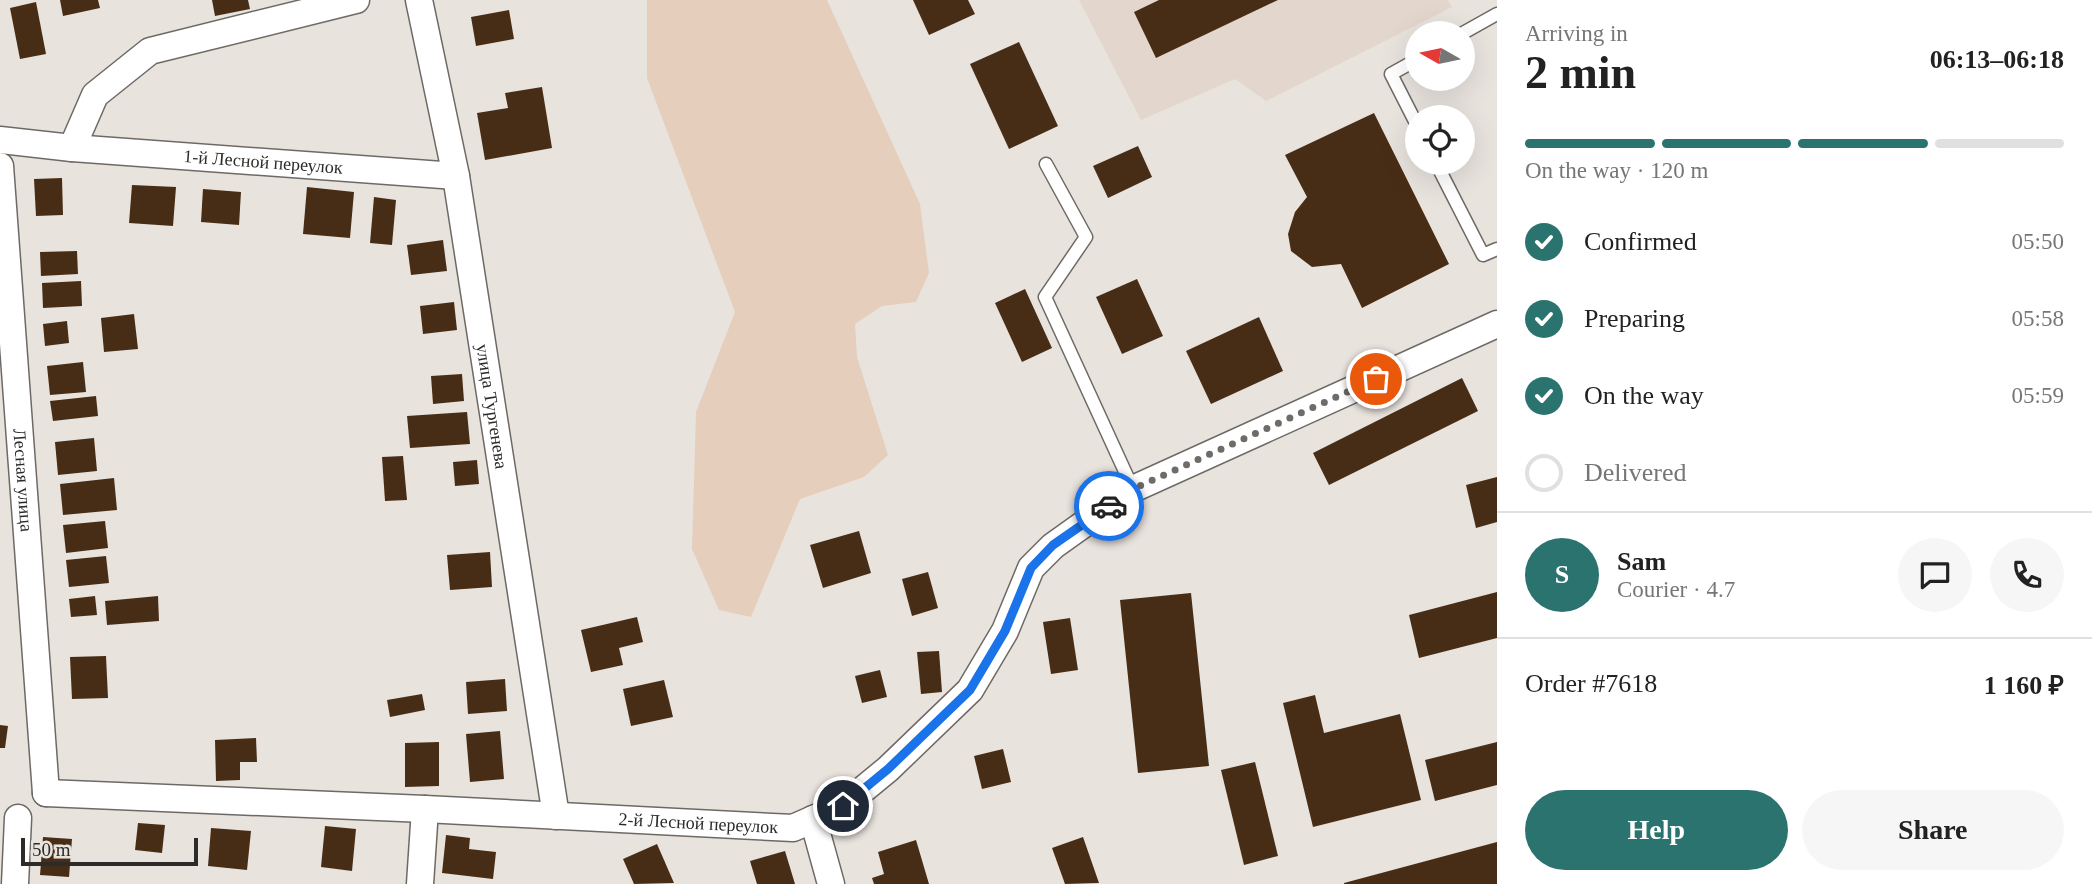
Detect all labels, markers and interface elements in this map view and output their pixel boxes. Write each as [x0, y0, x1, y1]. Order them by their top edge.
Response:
north arrow [1405, 21, 1475, 91]
map controls [1405, 21, 1475, 175]
text: Arriving in [1525, 21, 1628, 46]
text: 06:13–06:18 [1930, 45, 2064, 74]
text: 2 min [1525, 47, 1636, 98]
button: locate [1405, 105, 1475, 175]
street label: 1-й Лесной переулок [183, 146, 344, 178]
text: On the way · 120 m [1525, 158, 1708, 183]
icon: check [1525, 223, 1563, 261]
text: Confirmed [1584, 227, 1697, 256]
text: 05:50 [2012, 229, 2064, 254]
icon: check [1525, 300, 1563, 338]
text: Preparing [1584, 304, 1685, 333]
text: 05:58 [2012, 306, 2064, 331]
street label: улица Тургенева [472, 342, 512, 470]
pin [1346, 349, 1406, 409]
icon: bag [1357, 360, 1395, 398]
icon: check [1525, 377, 1563, 415]
text: On the way [1584, 381, 1704, 410]
text: 05:59 [2012, 383, 2064, 408]
street label: Лесная улица [9, 428, 37, 532]
text: Delivered [1584, 458, 1687, 487]
courier [1074, 471, 1144, 541]
icon: car [1090, 487, 1128, 525]
button: chat [1898, 538, 1972, 612]
button: phone [1990, 538, 2064, 612]
text: Sam [1617, 547, 1666, 576]
text: S [1555, 560, 1569, 589]
text: Courier · 4.7 [1617, 577, 1735, 602]
text: Order #7618 [1525, 669, 1657, 698]
text: 1 160 ₽ [1984, 671, 2064, 700]
pin [813, 776, 873, 836]
icon: home [824, 787, 862, 825]
button: Help [1525, 790, 1788, 870]
button: Share [1802, 790, 2064, 870]
street label: 2-й Лесной переулок [618, 809, 779, 837]
scale bar [21, 835, 198, 867]
text: 50 m [32, 839, 71, 860]

